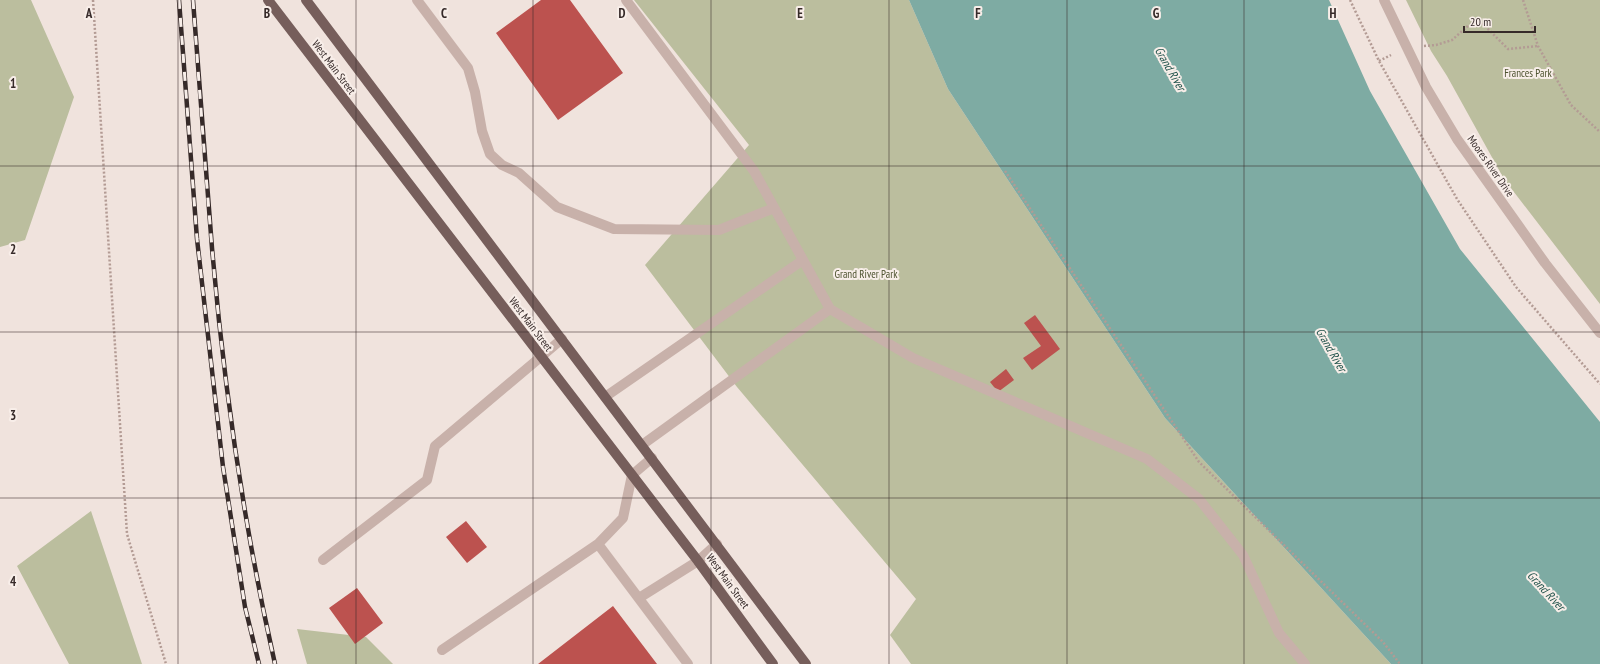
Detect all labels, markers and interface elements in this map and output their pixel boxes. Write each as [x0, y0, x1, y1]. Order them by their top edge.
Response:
text: A [85, 5, 93, 22]
text: B [264, 5, 270, 22]
text: C [441, 5, 447, 22]
text: D [619, 5, 626, 22]
text: E [797, 5, 803, 22]
text: F [975, 5, 981, 22]
text: G [1153, 5, 1160, 22]
text: H [1330, 5, 1337, 22]
scale bar [1464, 8, 1535, 34]
text: 20 m [1470, 14, 1491, 29]
street label: West Main Street [309, 37, 359, 97]
water label: Grand River [1152, 44, 1190, 95]
park label: Frances Park [1504, 66, 1552, 80]
text: 1 [10, 75, 16, 92]
street label: Moores River Drive [1465, 133, 1518, 200]
text: 2 [10, 241, 16, 258]
park label: Grand River Park [835, 267, 898, 281]
street label: West Main Street [506, 294, 556, 354]
water label: Grand River [1313, 325, 1351, 376]
text: 3 [10, 407, 16, 424]
street label: West Main Street [703, 551, 753, 611]
water label: Grand River [1524, 568, 1569, 615]
text: 4 [10, 573, 17, 590]

